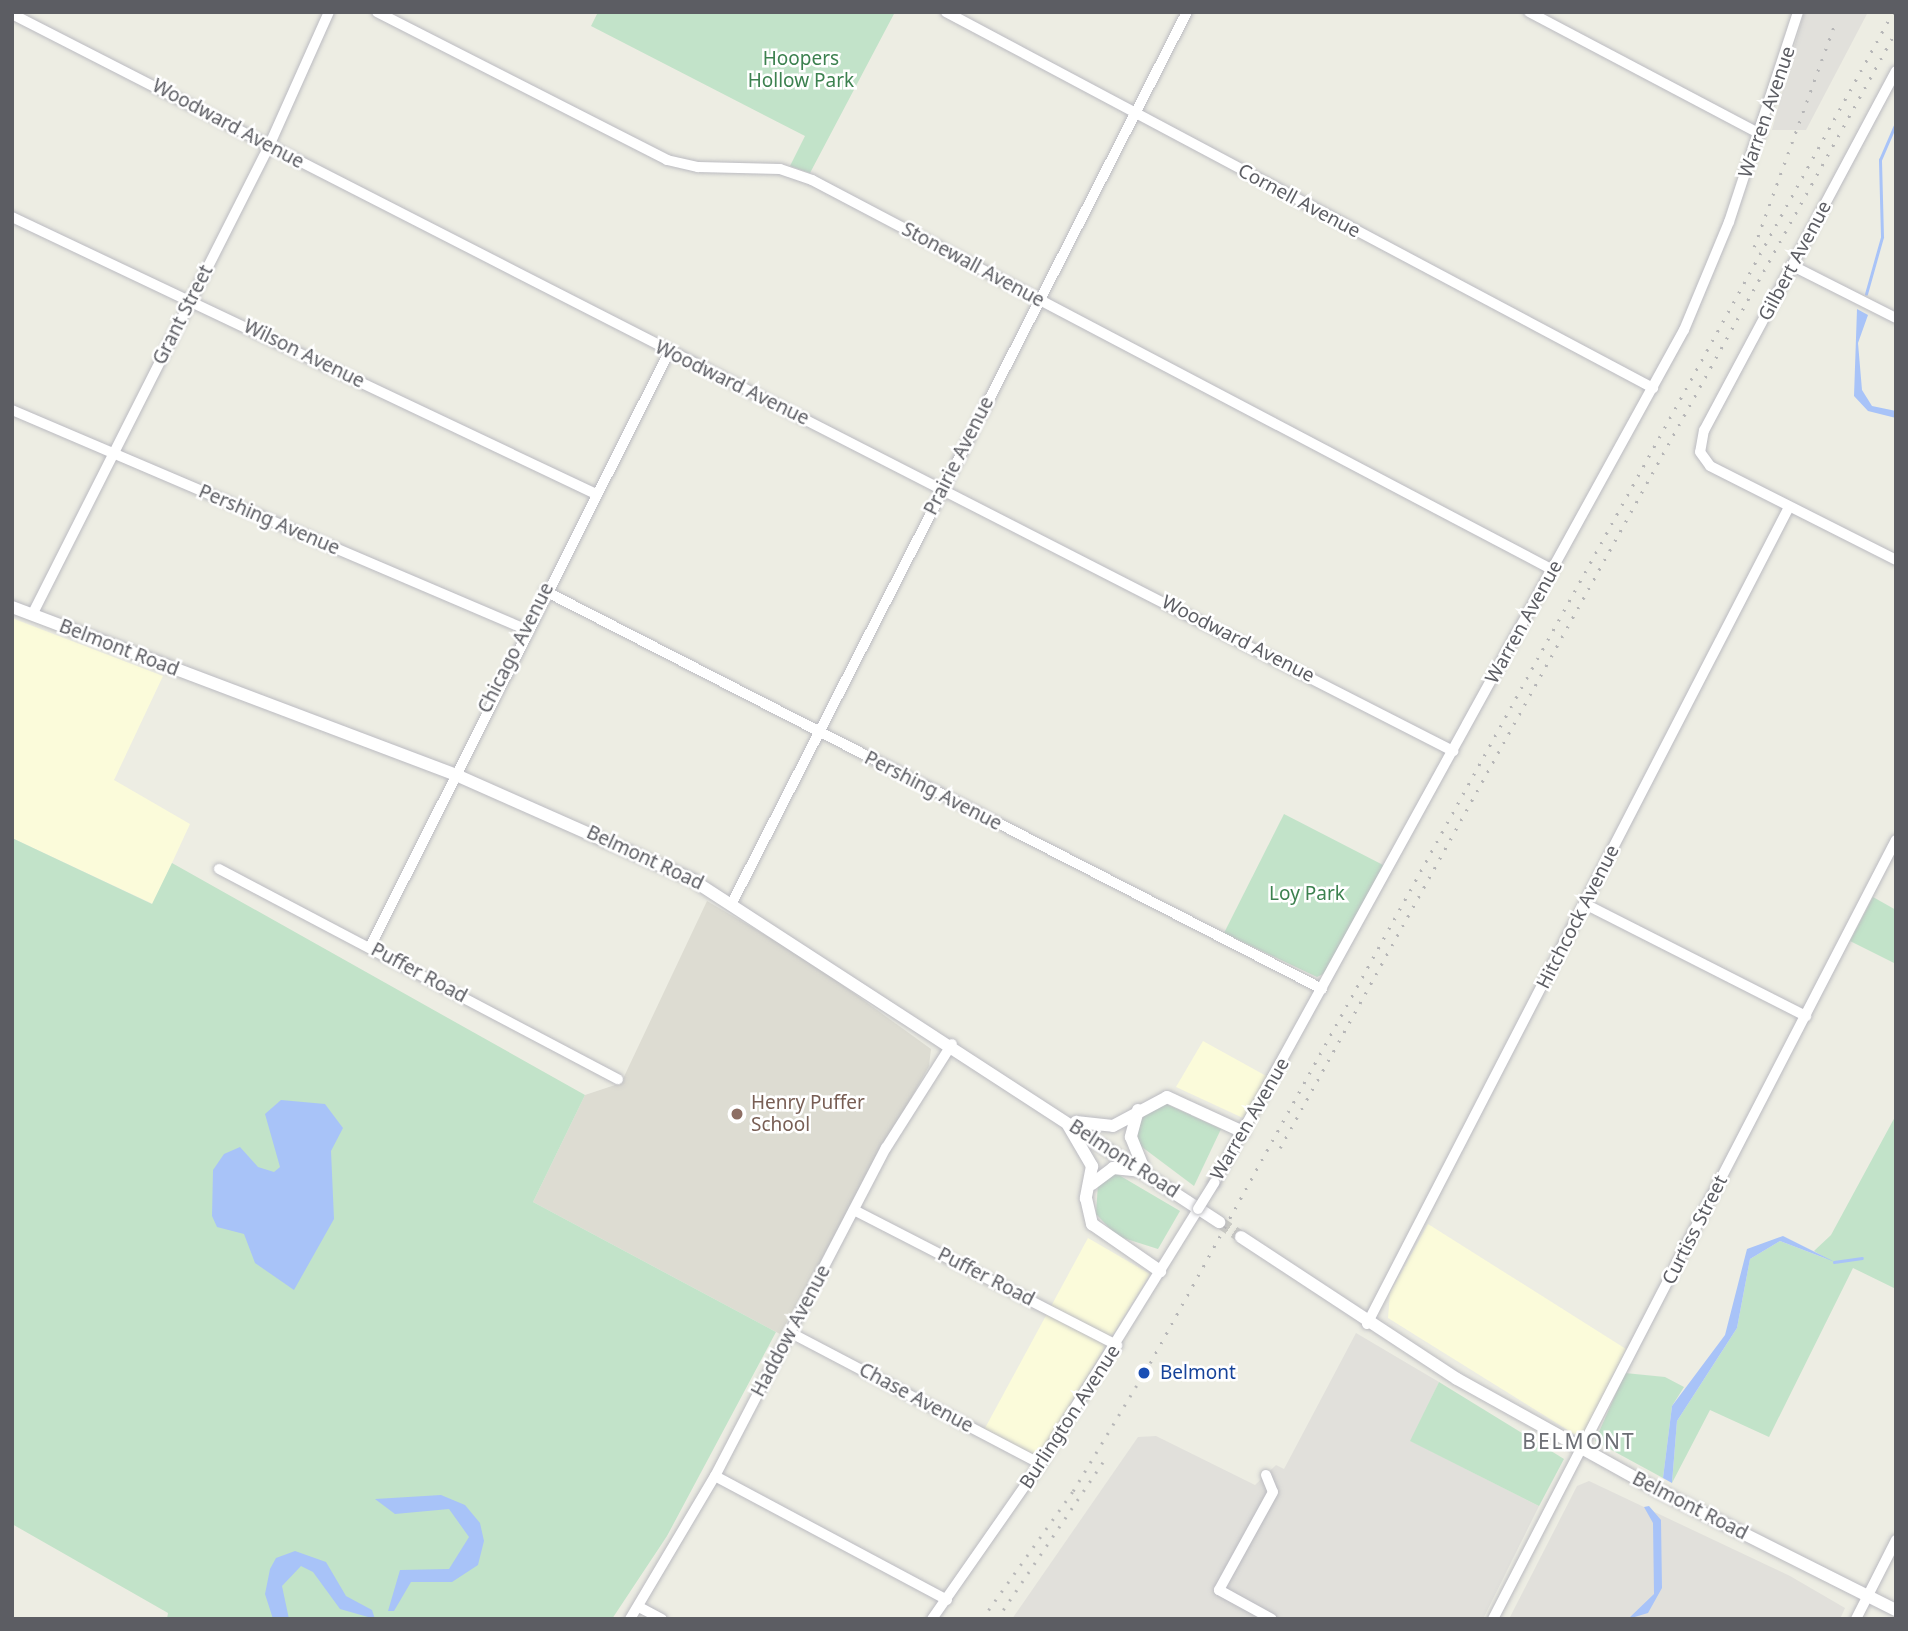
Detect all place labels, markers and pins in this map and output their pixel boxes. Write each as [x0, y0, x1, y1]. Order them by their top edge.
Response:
place label: Henry Puffer School [751, 1092, 865, 1136]
marker: Henry Puffer School [729, 1106, 745, 1122]
place label: Belmont [1160, 1362, 1236, 1384]
marker: Belmont [1134, 1363, 1154, 1383]

